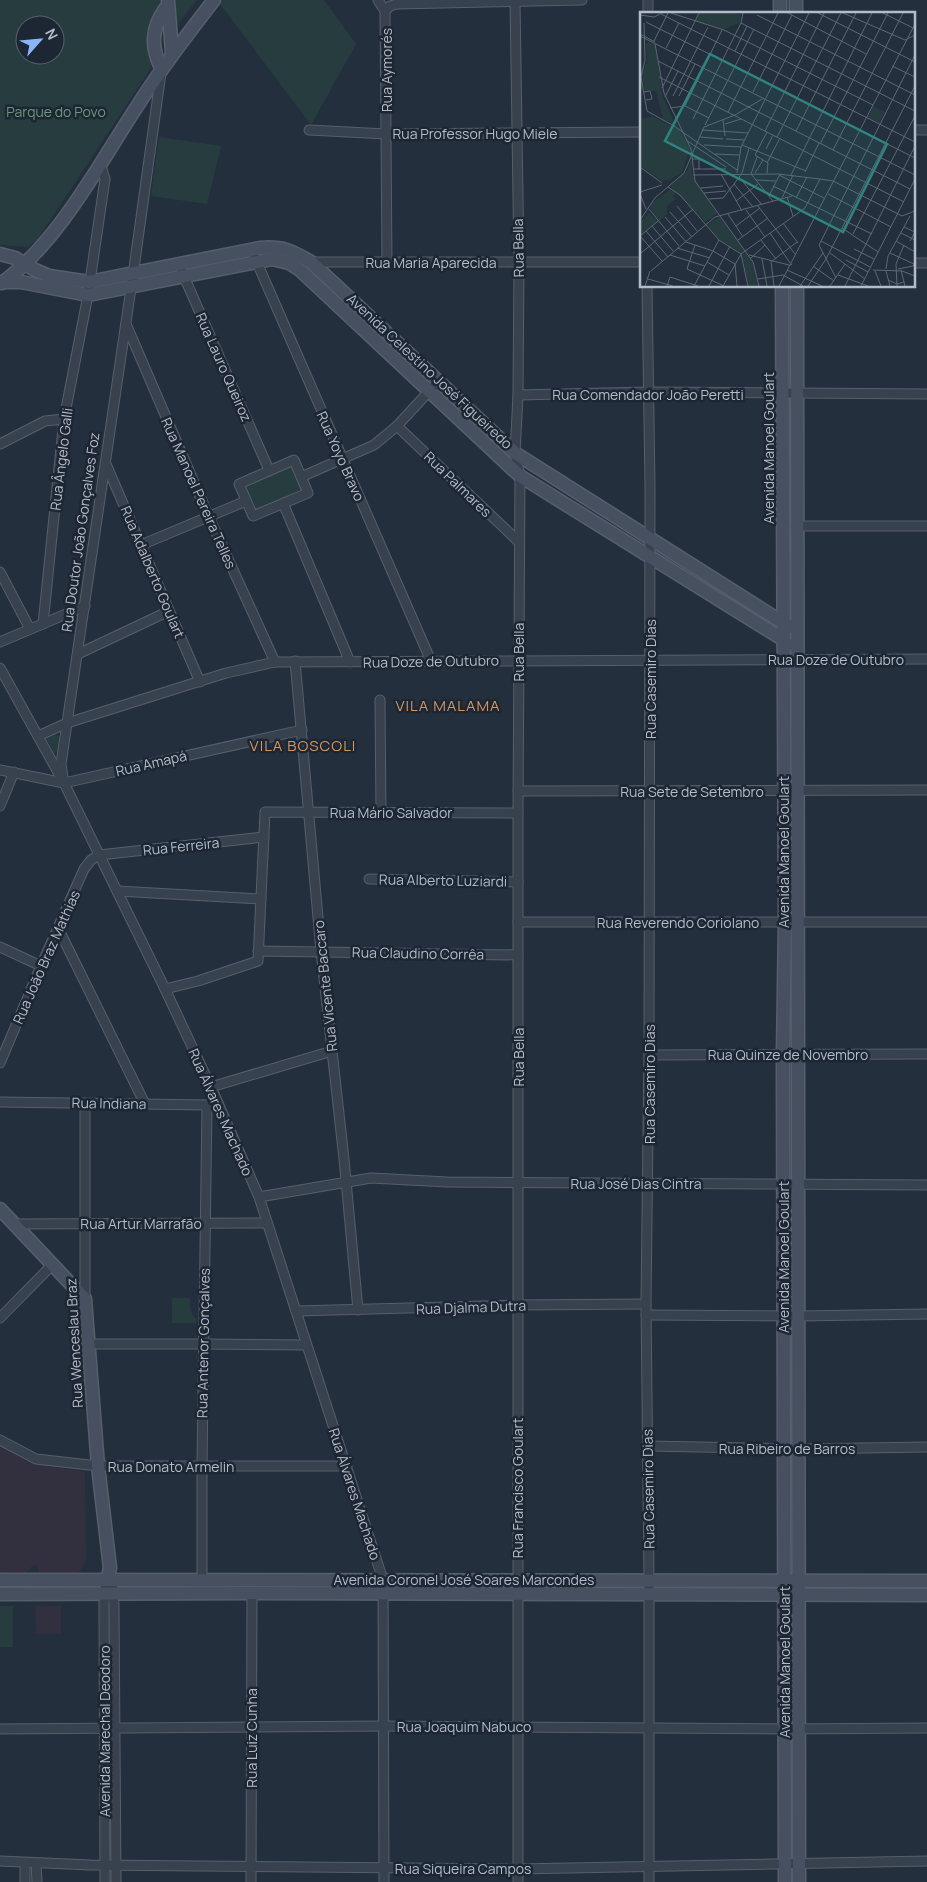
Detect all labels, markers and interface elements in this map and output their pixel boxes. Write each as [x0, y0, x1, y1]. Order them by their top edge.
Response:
inset map [640, 12, 914, 288]
north arrow [15, 15, 65, 65]
text: N [41, 25, 63, 43]
street label: Rua Aymorés [377, 28, 396, 112]
park label: Parque do Povo [6, 102, 106, 121]
street label: Rua Professor Hugo Miele [393, 124, 558, 143]
street label: Rua Bella [508, 218, 528, 278]
street label: Rua Maria Aparecida [365, 253, 497, 272]
street label: Avenida Celestino José Figueiredo [343, 289, 517, 453]
street label: Rua Lauro Queiroz [191, 310, 257, 424]
street label: Avenida Manoel Goulart [759, 372, 778, 524]
street label: Rua Comendador João Peretti [552, 385, 744, 404]
street label: Rua Ângelo Galli [45, 407, 77, 511]
street label: Rua Yoyo Bravo [313, 408, 369, 504]
street label: Rua Manoel Pereira Telles [157, 414, 241, 572]
street label: Rua Doutor João Gonçalves Foz [57, 431, 103, 633]
street label: Rua Palmares [420, 447, 496, 521]
street label: Rua Adalberto Goulart [117, 503, 190, 641]
street label: Rua Casemiro Dias [641, 619, 660, 739]
street label: Rua Bella [509, 623, 528, 681]
street label: Rua Doze de Outubro [363, 650, 499, 672]
street label: Rua Doze de Outubro [768, 650, 904, 669]
district label: VILA MALAMA [395, 695, 501, 716]
district label: VILA BOSCOLI [250, 735, 356, 756]
street label: Rua Amapá [114, 746, 188, 780]
street label: Avenida Manoel Goulart [774, 776, 793, 928]
street label: Rua Sete de Setembro [620, 782, 764, 801]
street label: Rua Mário Salvador [330, 803, 452, 822]
street label: Rua Ferreira [142, 833, 220, 859]
street label: Rua Alberto Luziardi [379, 869, 507, 891]
street label: Rua João Braz Mathias [8, 887, 84, 1027]
street label: Rua Reverendo Coriolano [597, 913, 759, 932]
street label: Rua Vicente Baccaro [309, 919, 341, 1053]
street label: Rua Claudino Corrêa [352, 942, 484, 964]
street label: Rua Casemiro Dias [640, 1024, 659, 1144]
street label: Rua Bella [509, 1028, 528, 1086]
street label: Rua Álvares Machado [184, 1045, 258, 1179]
street label: Rua Quinze de Novembro [708, 1045, 868, 1064]
street label: Rua Indiana [71, 1093, 147, 1113]
street label: Rua José Dias Cintra [570, 1174, 702, 1193]
street label: Avenida Manoel Goulart [774, 1181, 793, 1333]
street label: Rua Artur Marrafão [80, 1214, 202, 1233]
street label: Rua Antenor Gonçalves [192, 1268, 214, 1418]
street label: Rua Wenceslau Braz [61, 1278, 87, 1408]
street label: Rua Djalma Dutra [416, 1296, 526, 1318]
street label: Rua Francisco Goulart [508, 1417, 527, 1558]
street label: Rua Álvares Machado [325, 1426, 385, 1562]
street label: Rua Casemiro Dias [637, 1429, 659, 1549]
street label: Rua Ribeiro de Barros [719, 1439, 855, 1458]
street label: Rua Donato Armelin [108, 1457, 234, 1476]
street label: Avenida Coronel José Soares Marcondes [334, 1570, 594, 1589]
street label: Avenida Manoel Goulart [775, 1586, 794, 1738]
street label: Avenida Marechal Deodoro [95, 1645, 114, 1817]
street label: Rua Luiz Cunha [242, 1688, 261, 1788]
street label: Rua Joaquim Nabuco [397, 1717, 531, 1736]
street label: Rua Siqueira Campos [395, 1859, 531, 1878]

